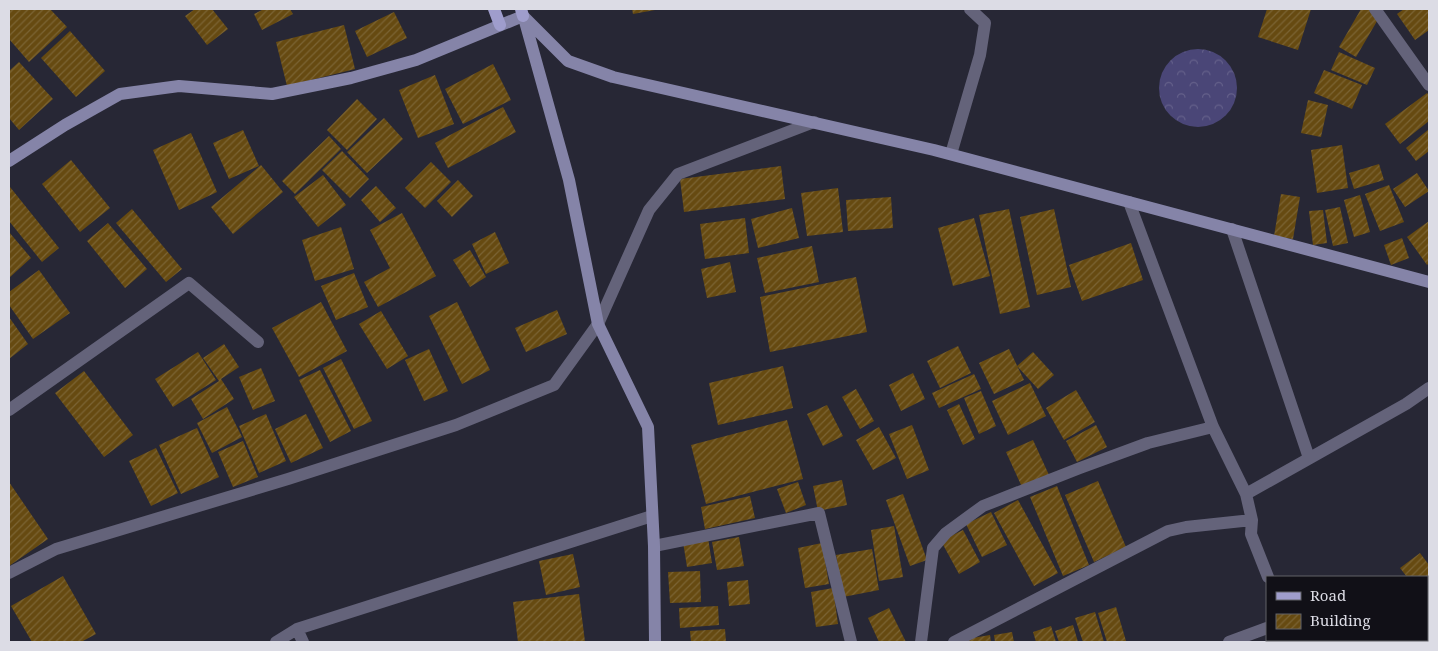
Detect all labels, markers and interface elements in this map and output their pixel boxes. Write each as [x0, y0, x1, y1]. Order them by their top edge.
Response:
legend [1266, 576, 1428, 641]
text: Road [1310, 585, 1346, 605]
text: Building [1310, 610, 1371, 630]

